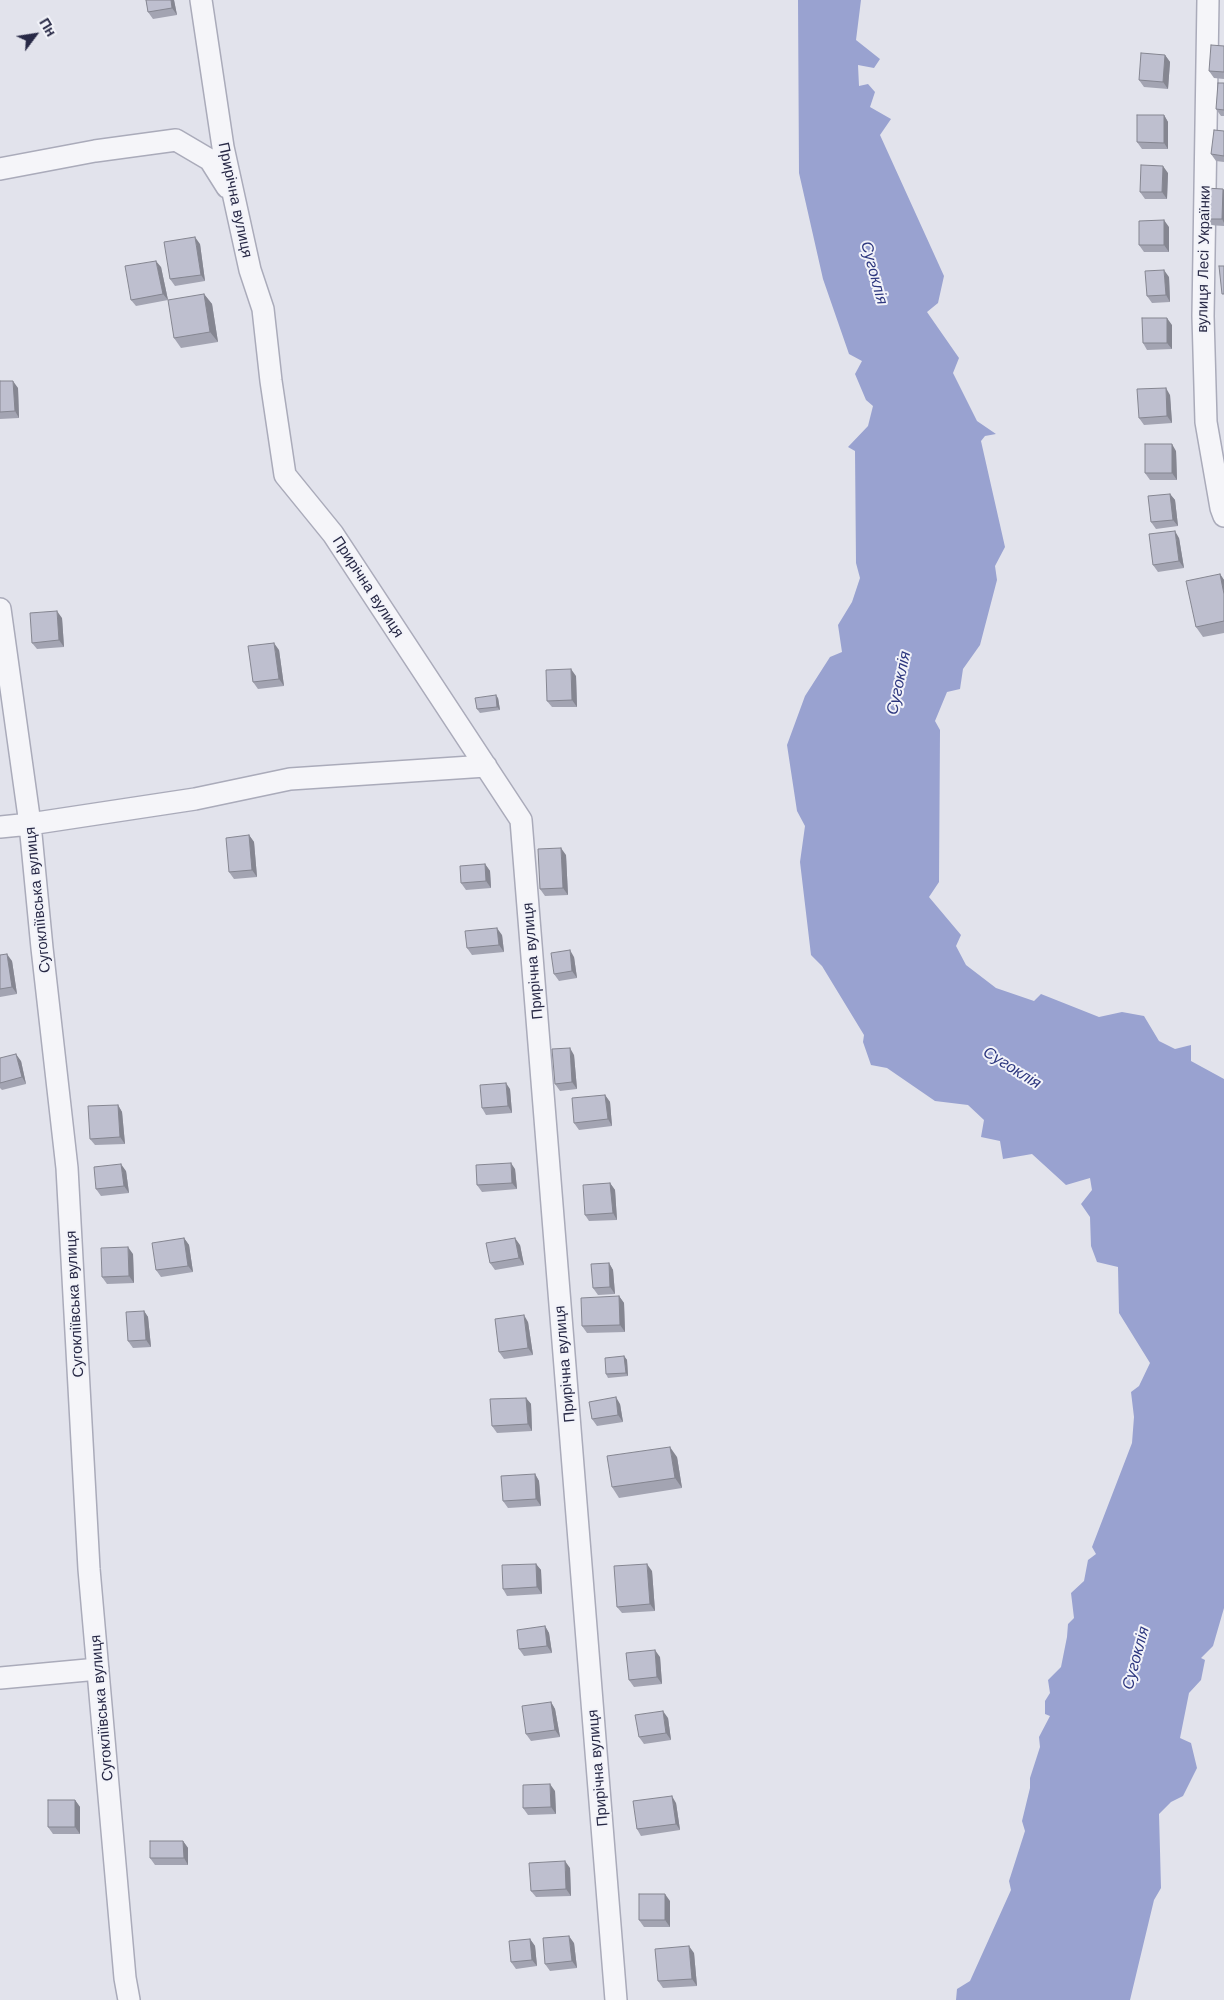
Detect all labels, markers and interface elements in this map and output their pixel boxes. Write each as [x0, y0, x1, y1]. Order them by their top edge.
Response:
north arrow [10, 10, 60, 60]
text: Пн [36, 15, 59, 39]
street label: Прирічна вулиця [214, 141, 256, 259]
street label: вулиця Лесі Українки [1194, 185, 1214, 333]
water label: Сугоклія [856, 239, 892, 307]
street label: Прирічна вулиця [328, 533, 408, 641]
water label: Сугоклія [883, 649, 915, 717]
street label: Сугокліївська вулиця [21, 826, 55, 974]
street label: Прирічна вулиця [519, 902, 547, 1020]
water label: Сугоклія [979, 1043, 1045, 1093]
street label: Сугокліївська вулиця [62, 1230, 88, 1378]
street label: Прирічна вулиця [551, 1305, 579, 1423]
water label: Сугоклія [1118, 1624, 1154, 1692]
street label: Сугокліївська вулиця [87, 1634, 117, 1782]
street label: Прирічна вулиця [584, 1709, 612, 1827]

